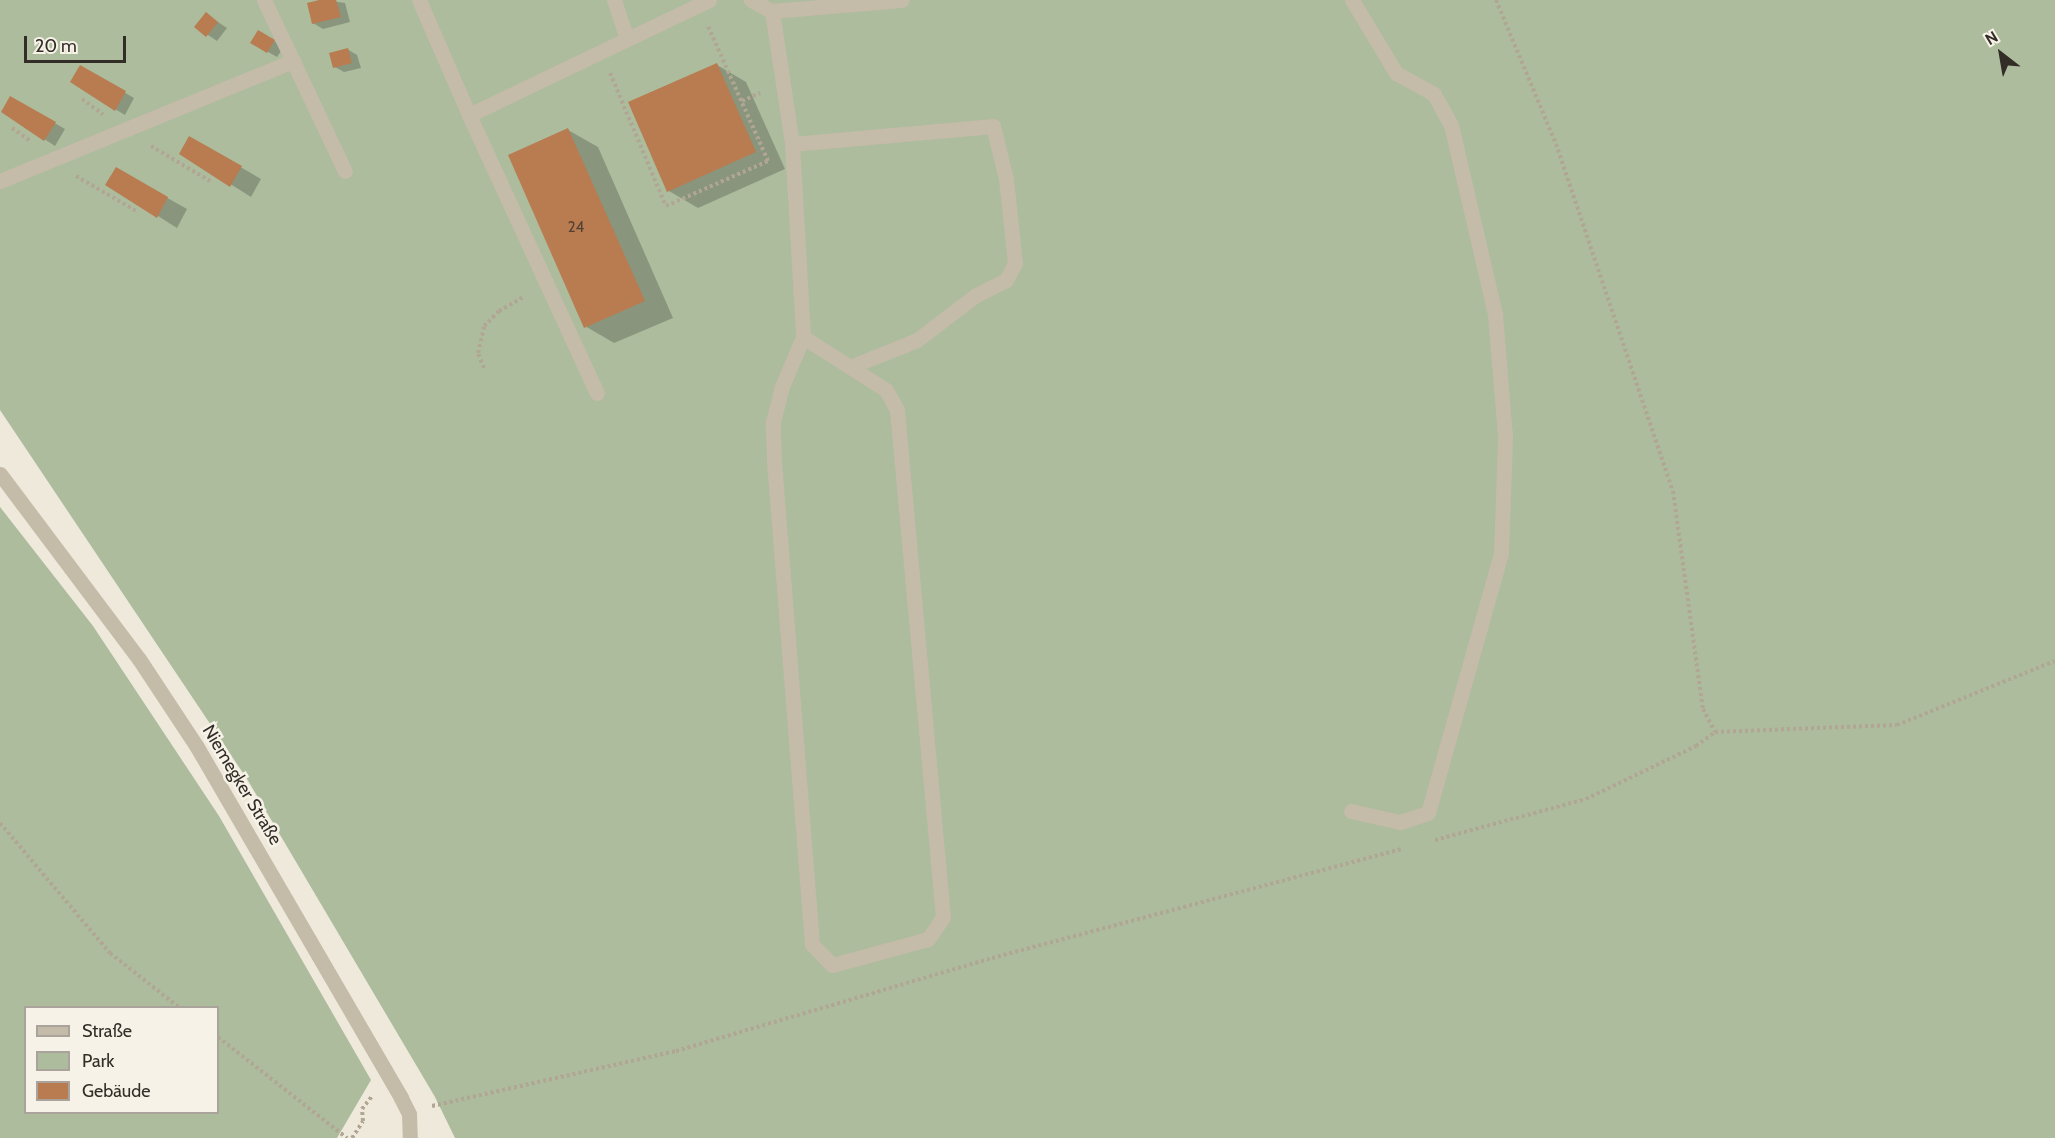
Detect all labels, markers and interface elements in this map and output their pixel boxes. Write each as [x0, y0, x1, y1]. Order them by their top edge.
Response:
scale bar [27, 24, 129, 62]
north arrow [1971, 24, 2031, 84]
text: N [1982, 27, 2001, 49]
text: 20 m [35, 35, 77, 57]
house number: 24 [568, 219, 584, 237]
street label: Niemegker Straße [198, 721, 286, 849]
legend [24, 1006, 219, 1114]
text: Straße [82, 1020, 132, 1042]
text: Park [82, 1050, 114, 1072]
text: Gebäude [82, 1080, 151, 1102]

